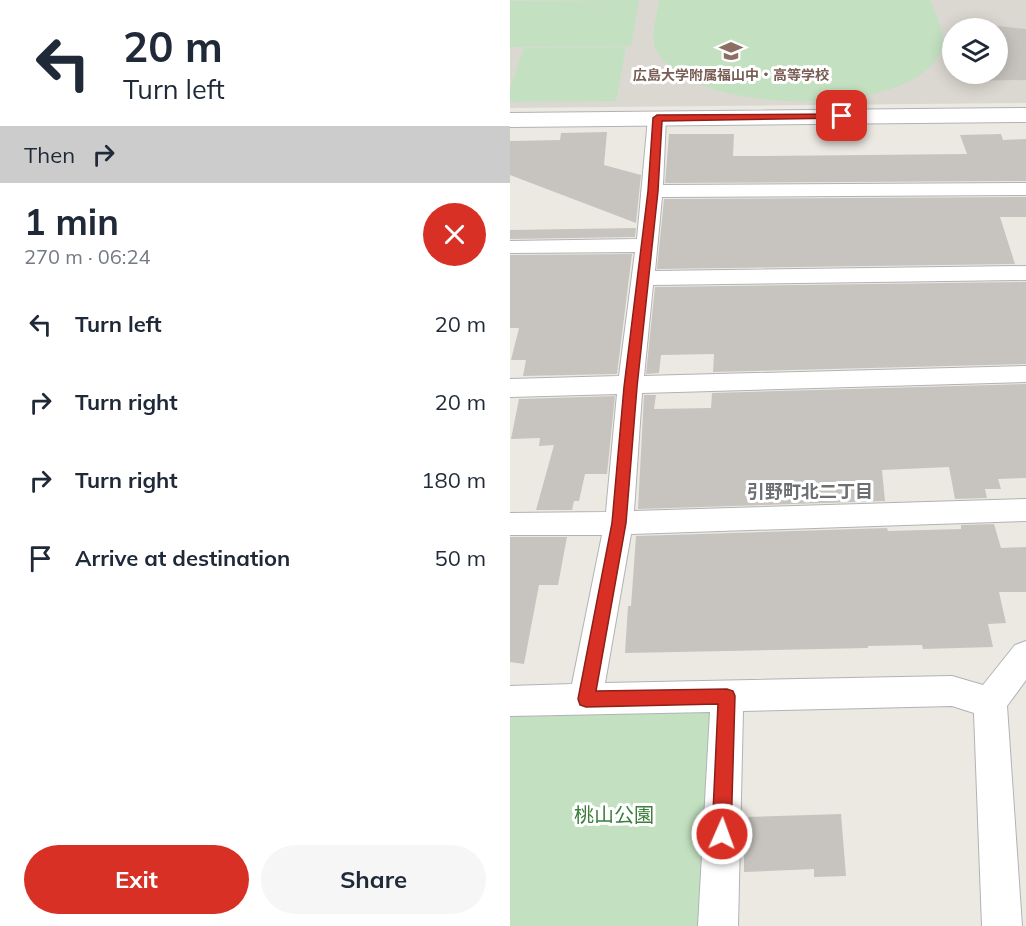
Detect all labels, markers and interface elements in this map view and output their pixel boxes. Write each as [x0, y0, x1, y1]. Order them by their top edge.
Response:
map controls [942, 18, 1008, 84]
button: layers [942, 18, 1008, 84]
text: 20 m [123, 20, 223, 73]
icon: left [24, 24, 102, 102]
school or university icon: 広島大学附属福山中・高等学校 [718, 38, 744, 64]
place label: 広島大学附属福山中・高等学校 [633, 66, 829, 84]
text: Turn left [123, 72, 225, 106]
pin [816, 90, 867, 141]
icon: arrive [825, 99, 858, 132]
icon: right [87, 138, 120, 171]
text: Then [24, 141, 75, 169]
text: 1 min [24, 199, 119, 244]
button: close [423, 203, 486, 266]
text: 270 m · 06:24 [24, 244, 150, 269]
icon: left [24, 308, 57, 341]
text: Turn left [75, 310, 162, 338]
text: 20 m [435, 310, 486, 338]
icon: right [24, 386, 57, 419]
text: Turn right [75, 388, 178, 416]
text: 20 m [435, 388, 486, 416]
icon: right [24, 464, 57, 497]
text: Turn right [75, 466, 178, 494]
text: 180 m [421, 466, 486, 494]
district label: 引野町北二丁目 [747, 480, 873, 503]
icon: arrive [24, 542, 57, 575]
text: Arrive at destination [75, 544, 290, 572]
text: 50 m [435, 544, 486, 572]
park label: 桃山公園 [574, 802, 654, 827]
position arrow [690, 802, 754, 866]
button: Exit [24, 845, 249, 914]
button: Share [261, 845, 486, 914]

